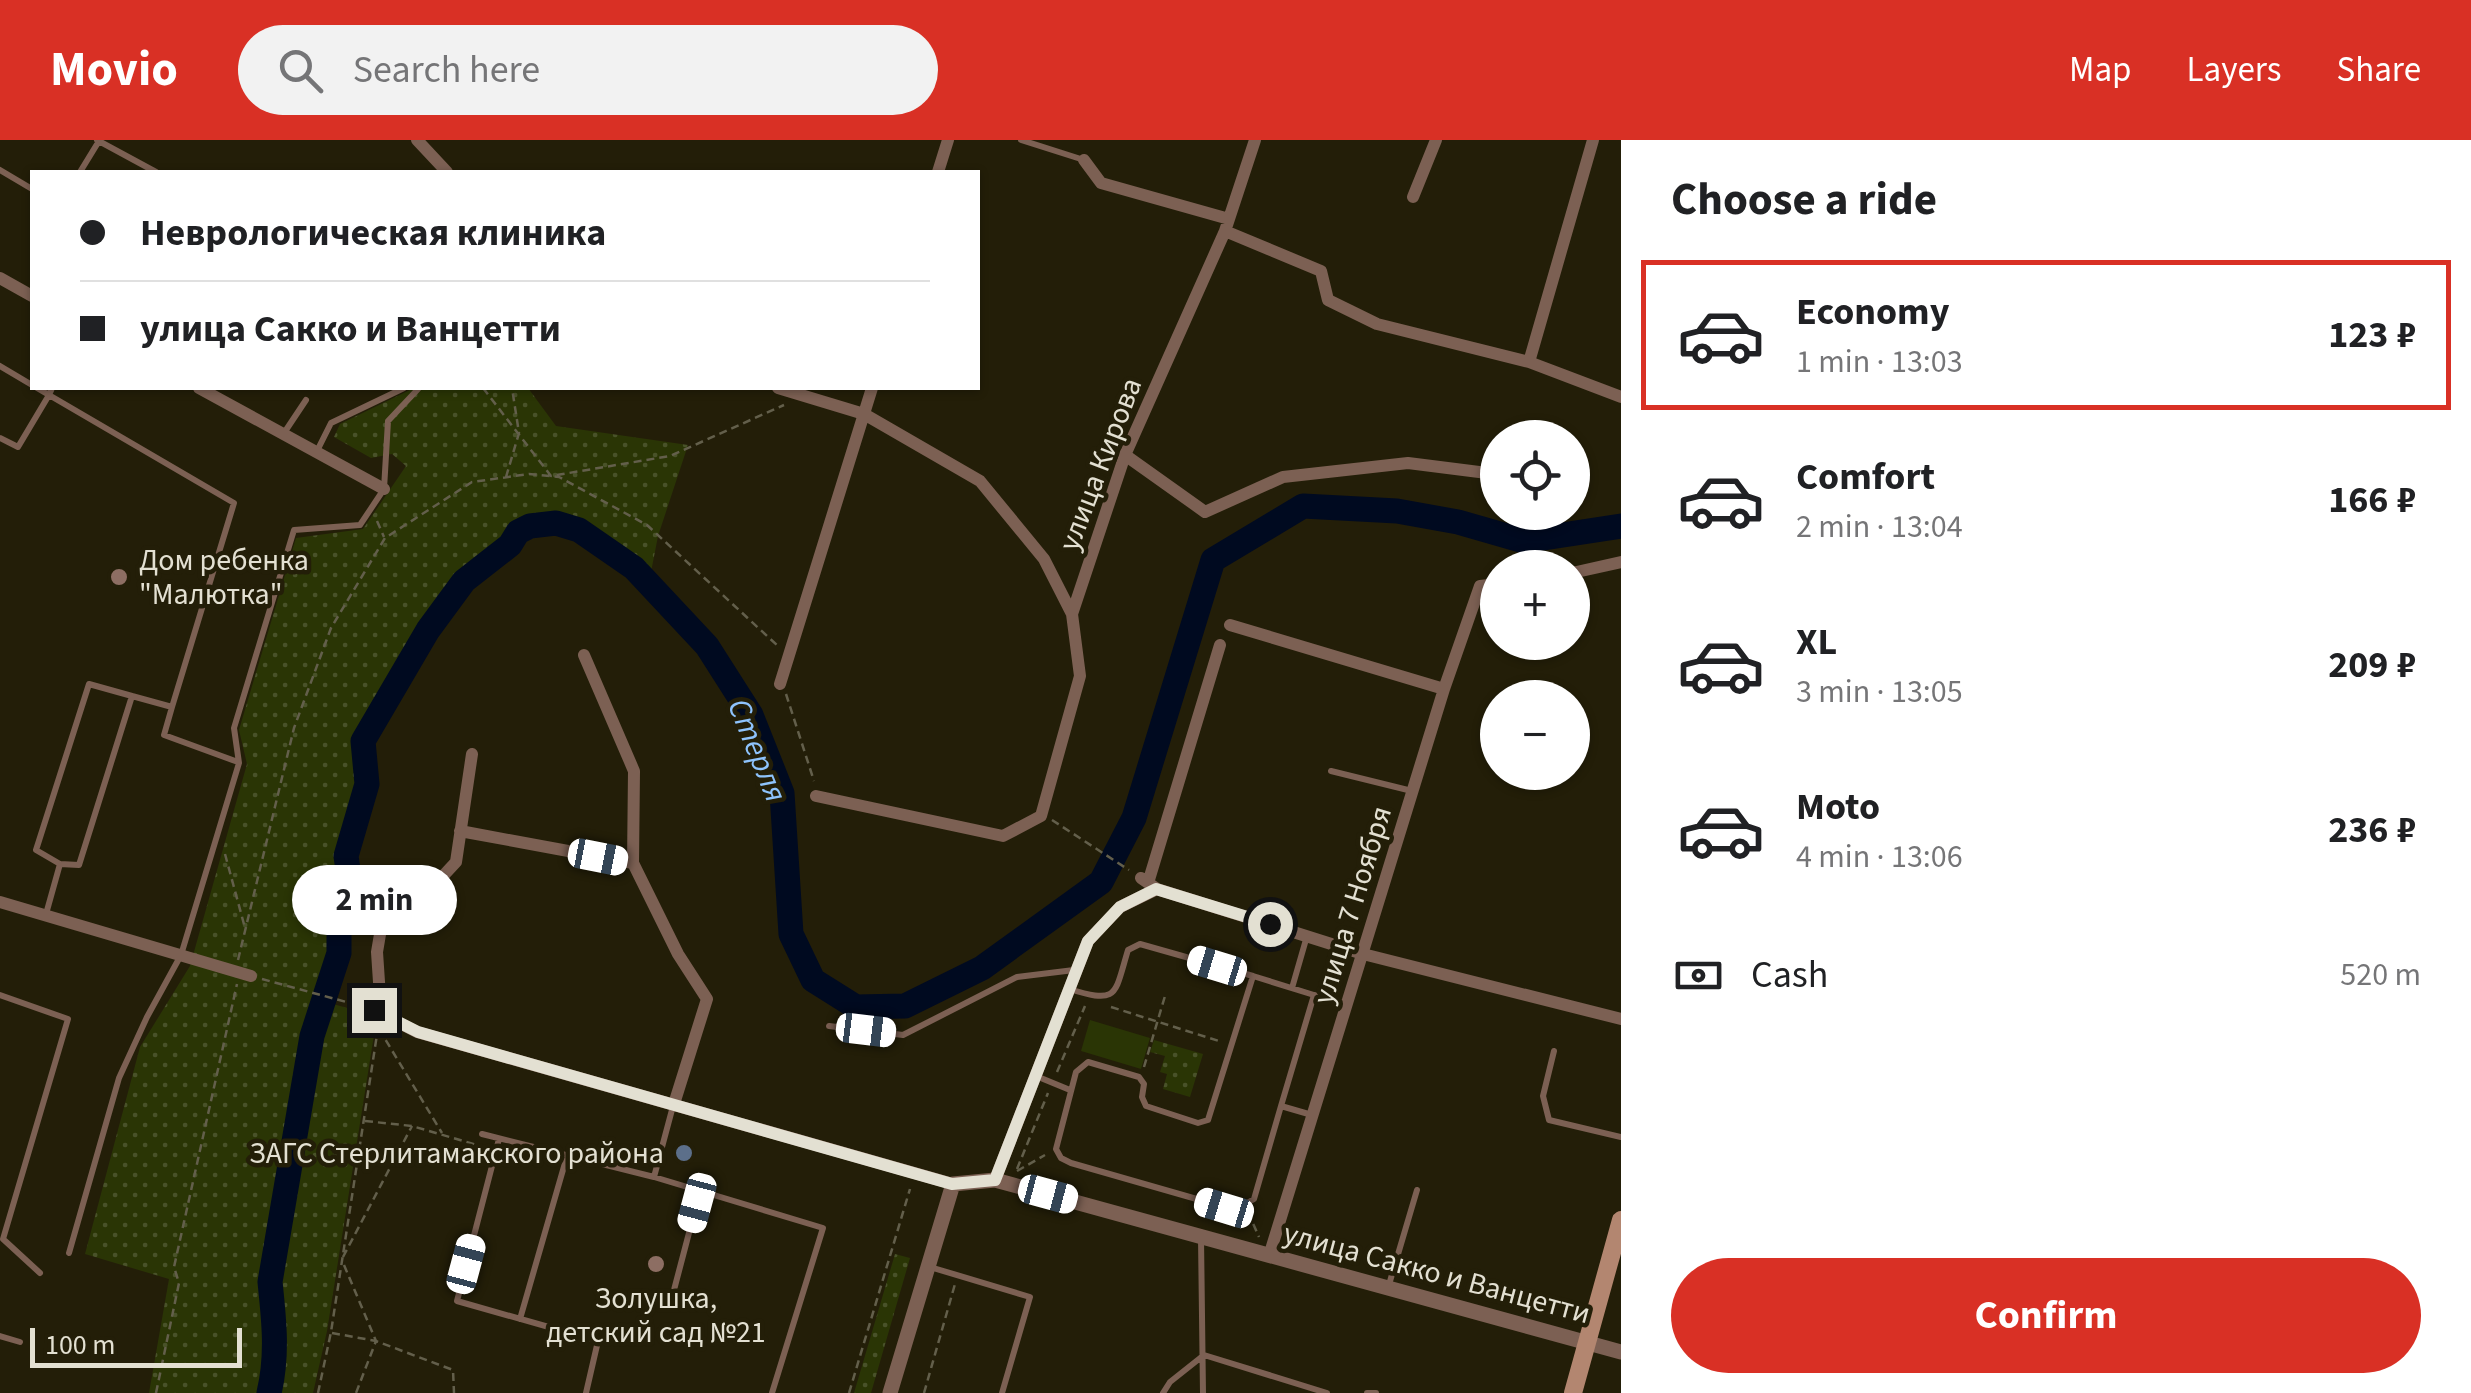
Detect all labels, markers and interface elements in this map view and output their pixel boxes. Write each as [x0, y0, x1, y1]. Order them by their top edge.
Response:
search box [238, 25, 938, 115]
text: Movio [50, 36, 178, 104]
icon: search [273, 43, 328, 98]
text: Search here [353, 43, 540, 97]
text: Map [2069, 45, 2132, 95]
text: Layers [2187, 45, 2281, 95]
text: Share [2336, 45, 2421, 95]
text: Choose a ride [1671, 168, 1937, 232]
text: Неврологическая клиника [140, 206, 606, 260]
text: Economy [1796, 285, 1949, 339]
icon: car [1676, 290, 1766, 380]
text: улица Сакко и Ванцетти [140, 302, 561, 356]
text: 123 ₽ [2328, 308, 2416, 362]
text: 1 min · 13:03 [1796, 339, 1963, 385]
street label: улица Кирова [1048, 371, 1153, 557]
map controls [1480, 420, 1590, 790]
button: locate [1480, 420, 1590, 530]
text: Comfort [1796, 450, 1935, 504]
icon: car [1676, 455, 1766, 545]
text: 166 ₽ [2328, 473, 2416, 527]
text: 2 min · 13:04 [1796, 504, 1963, 550]
place label: Дом ребенка "Малютка" [139, 539, 309, 616]
button: + [1480, 550, 1590, 660]
marker: Дом ребенка "Малютка" [108, 566, 130, 588]
text: XL [1796, 615, 1837, 669]
icon: car [1676, 620, 1766, 710]
text: 209 ₽ [2328, 638, 2416, 692]
text: 3 min · 13:05 [1796, 669, 1963, 715]
button: − [1480, 680, 1590, 790]
water label: Стерля [716, 692, 799, 809]
text: Moto [1796, 780, 1880, 834]
icon: car [1676, 785, 1766, 875]
street label: улица 7 Ноября [1302, 801, 1403, 1009]
text: 236 ₽ [2328, 803, 2416, 857]
text: 4 min · 13:06 [1796, 834, 1963, 880]
car [566, 837, 630, 877]
callout: 2 min [292, 865, 456, 935]
text: 2 min [336, 877, 413, 923]
route start [1248, 902, 1293, 947]
car [1184, 943, 1250, 989]
icon: cash [1671, 948, 1726, 1003]
text: Cash [1751, 948, 1828, 1002]
text: 520 m [2340, 952, 2421, 998]
route end [352, 988, 397, 1033]
car [834, 1011, 898, 1049]
place label: ЗАГС Стерлитамакского района [249, 1132, 664, 1175]
marker: ЗАГС Стерлитамакского района [673, 1142, 695, 1164]
car [675, 1170, 719, 1236]
car [1015, 1172, 1081, 1216]
car [1191, 1185, 1257, 1231]
street label: улица Сакко и Ванцетти [1279, 1212, 1595, 1335]
car [444, 1231, 488, 1297]
marker: Золушка, детский сад №21 [645, 1253, 667, 1275]
button: Confirm [1671, 1258, 2421, 1373]
place label: Золушка, детский сад №21 [546, 1277, 766, 1354]
scale bar [30, 1323, 242, 1368]
text: 100 m [45, 1325, 116, 1365]

